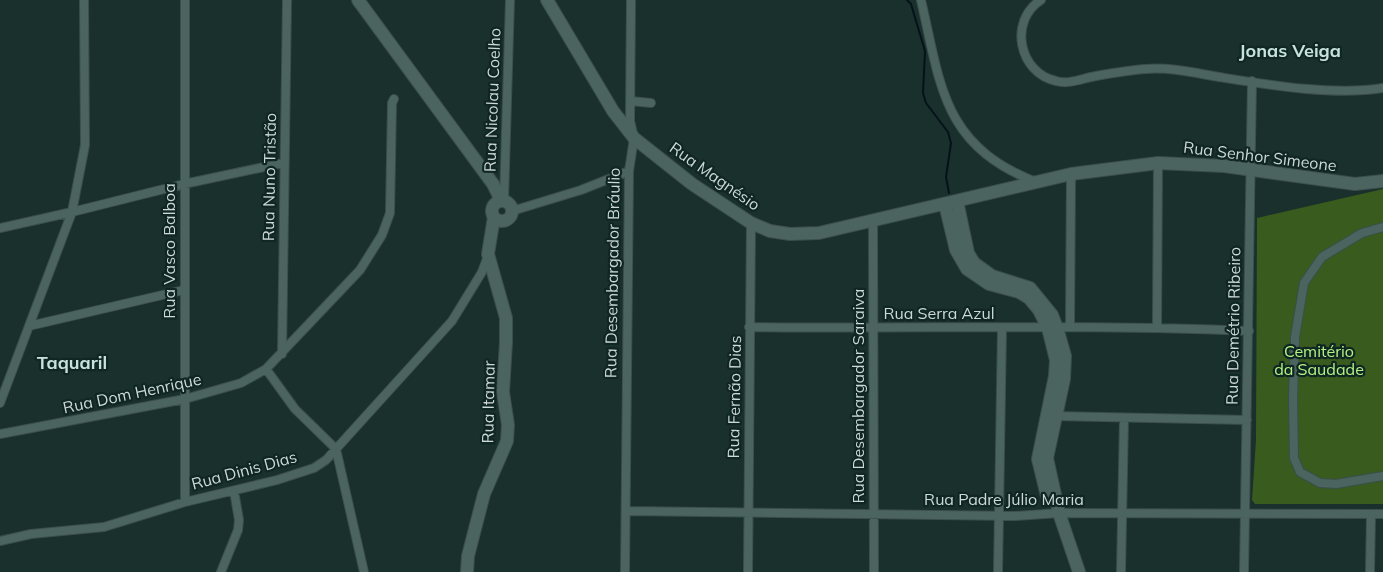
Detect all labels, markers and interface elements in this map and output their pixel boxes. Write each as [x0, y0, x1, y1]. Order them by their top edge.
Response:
street label: Rua Nicolau Coelho [479, 28, 505, 172]
district label: Jonas Veiga [1239, 39, 1341, 62]
street label: Rua Nuno Tristão [258, 113, 280, 241]
street label: Rua Magnésio [666, 137, 764, 215]
street label: Rua Senhor Simeone [1182, 137, 1338, 175]
street label: Rua Desembargador Bráulio [600, 168, 624, 378]
street label: Rua Vasco Balboa [159, 183, 179, 319]
street label: Rua Demétrio Ribeiro [1222, 247, 1244, 405]
street label: Rua Desembargador Saraiva [848, 289, 868, 503]
street label: Rua Serra Azul [883, 303, 995, 323]
street label: Rua Fernão Dias [723, 335, 745, 459]
park label: Cemitério da Saudade [1274, 341, 1364, 379]
district label: Taquaril [37, 351, 107, 374]
street label: Rua Itamar [477, 360, 499, 444]
street label: Rua Dom Henrique [61, 369, 203, 417]
street label: Rua Dinis Dias [189, 446, 299, 494]
street label: Rua Padre Júlio Maria [924, 489, 1084, 509]

